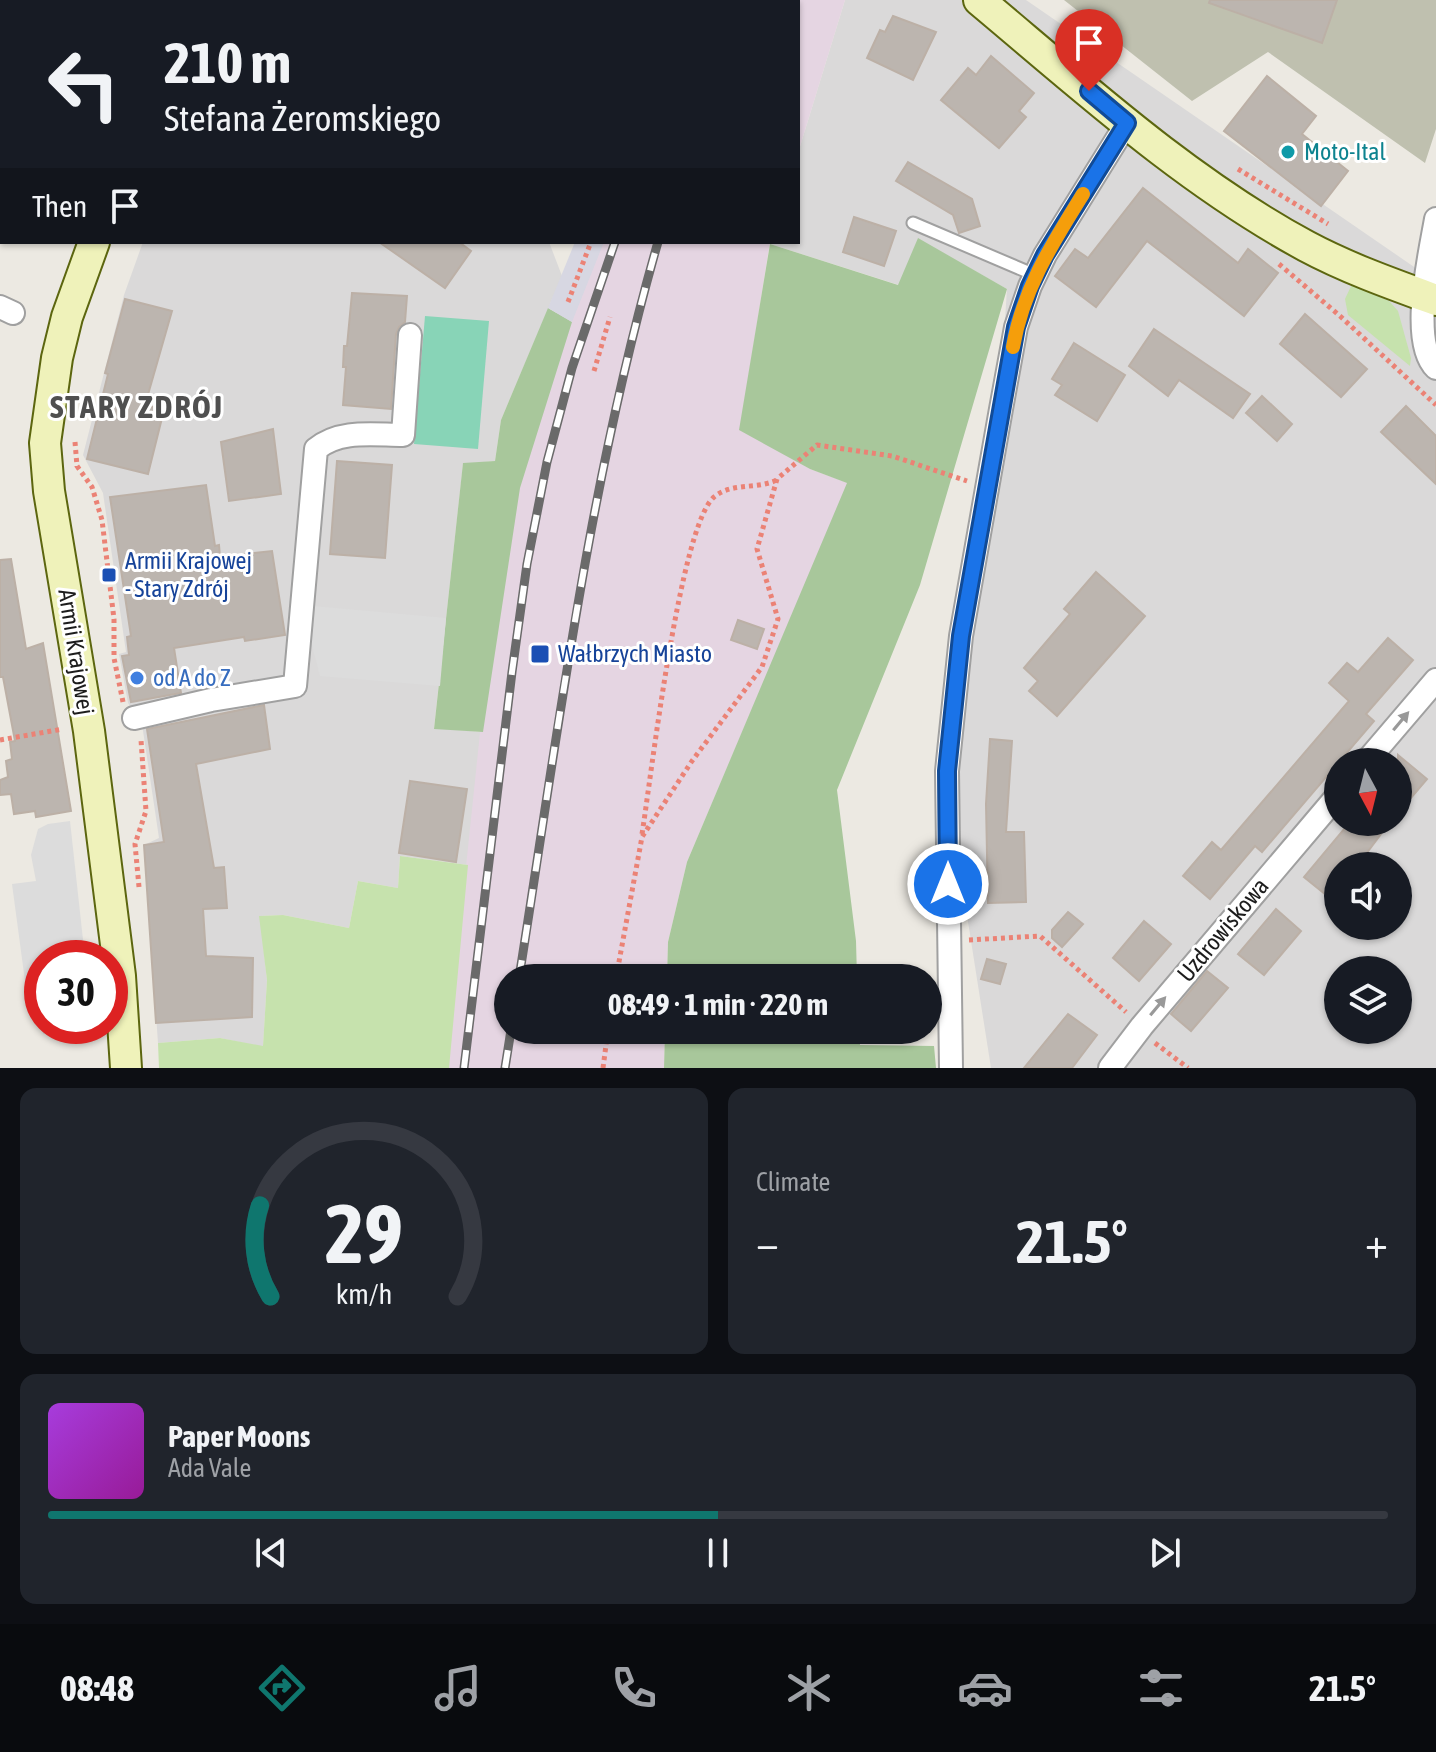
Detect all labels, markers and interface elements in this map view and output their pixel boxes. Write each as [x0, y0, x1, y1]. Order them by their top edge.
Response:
pin [1055, 9, 1123, 91]
icon: arrive [1067, 21, 1111, 65]
text: 210 m [164, 31, 291, 95]
icon: left [32, 32, 136, 136]
text: Stefana Żeromskiego [164, 97, 441, 139]
place label: Moto-Ital [1304, 138, 1387, 165]
marker: Moto-Ital [1279, 143, 1297, 161]
icon: arrive [103, 184, 147, 228]
text: Then [32, 189, 87, 223]
district label: STARY ZDRÓJ [50, 388, 224, 425]
place label: Armii Krajowej - Stary Zdrój [125, 547, 252, 602]
marker: Armii Krajowej - Stary Zdrój [100, 566, 118, 584]
street label: Armii Krajowej [53, 587, 100, 717]
place label: Wałbrzych Miasto [558, 640, 712, 667]
marker: Wałbrzych Miasto [529, 643, 551, 665]
place label: od A do Z [153, 664, 231, 691]
marker: od A do Z [128, 669, 146, 687]
one-way arrow [1392, 712, 1409, 732]
north arrow [1324, 748, 1412, 836]
map controls [1324, 748, 1412, 1044]
position arrow [906, 842, 990, 926]
button: sound [1324, 852, 1412, 940]
street label: Uzdrowiskowa [1172, 872, 1274, 987]
speed limit sign: 30 [24, 940, 128, 1044]
button: layers [1324, 956, 1412, 1044]
text: 08:49 · 1 min · 220 m [608, 987, 828, 1021]
one-way arrow [1149, 997, 1166, 1017]
text: Climate [756, 1167, 830, 1197]
text: 29 [325, 1185, 403, 1281]
text: 21.5° [1016, 1207, 1128, 1276]
text: − [756, 1217, 779, 1267]
text: + [1365, 1217, 1388, 1267]
text: km/h [336, 1277, 392, 1310]
text: Paper Moons [168, 1419, 310, 1453]
text: Ada Vale [168, 1453, 251, 1483]
icon: previous [249, 1531, 293, 1575]
icon: pause [696, 1531, 740, 1575]
icon: next [1143, 1531, 1187, 1575]
icon: directions [254, 1660, 310, 1716]
icon: music [430, 1660, 486, 1716]
icon: phone [606, 1660, 662, 1716]
icon: climate [781, 1660, 837, 1716]
icon: car [957, 1660, 1013, 1716]
icon: filters [1133, 1660, 1189, 1716]
text: 08:48 [60, 1667, 134, 1709]
text: 21.5° [1309, 1667, 1376, 1709]

